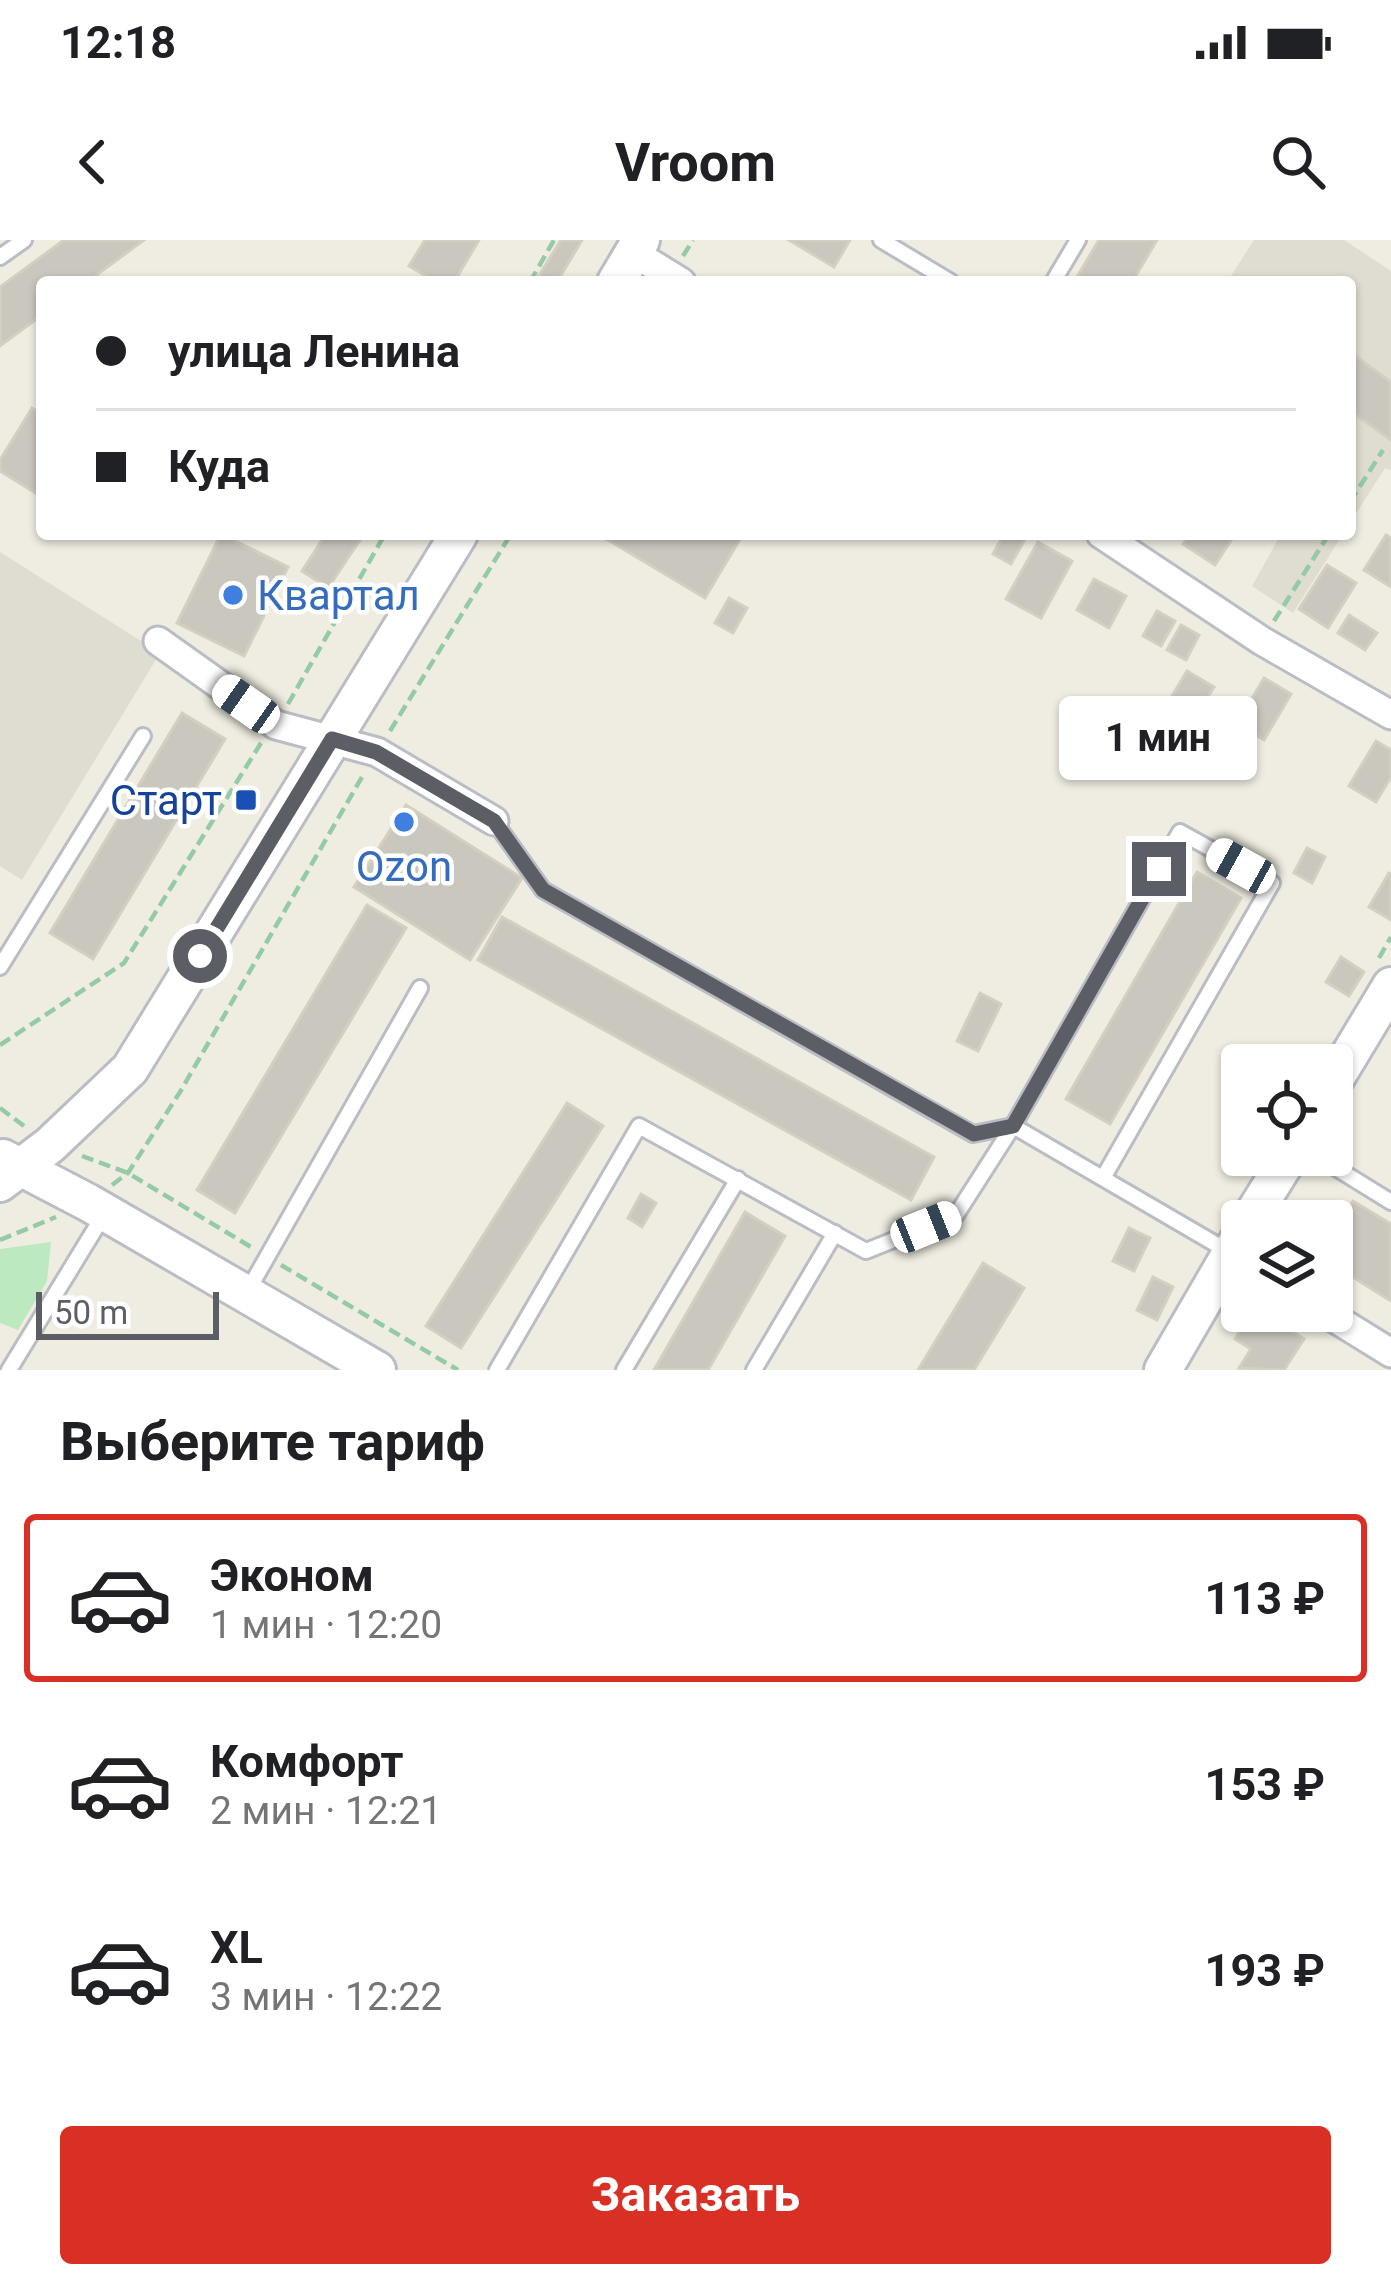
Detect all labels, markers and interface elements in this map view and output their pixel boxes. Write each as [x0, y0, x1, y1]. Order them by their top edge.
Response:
text: 12:18 [60, 16, 176, 69]
icon: back [60, 129, 126, 195]
icon: search [1265, 129, 1331, 195]
text: Vroom [615, 131, 776, 194]
text: улица Ленина [168, 325, 460, 378]
text: Куда [168, 440, 270, 493]
place label: Квартал [257, 571, 420, 620]
marker: Квартал [220, 582, 246, 608]
car [206, 669, 286, 739]
callout: 1 мин [1060, 695, 1258, 779]
text: 1 мин [1105, 715, 1211, 761]
place label: Старт [110, 776, 222, 825]
marker: Старт [233, 787, 259, 813]
marker: Ozon [391, 809, 417, 835]
car [1201, 833, 1281, 899]
place label: Ozon [356, 842, 452, 891]
route end [1132, 842, 1186, 896]
route start [173, 929, 227, 983]
map controls [1221, 1044, 1353, 1332]
button: locate [1221, 1044, 1353, 1176]
car [886, 1197, 966, 1257]
button: layers [1221, 1200, 1353, 1332]
scale bar [36, 1286, 219, 1339]
text: 50 m [54, 1293, 128, 1332]
text: Выберите тариф [60, 1410, 485, 1473]
icon: car [66, 1544, 174, 1652]
text: Эконом [210, 1549, 374, 1602]
text: 113 ₽ [1205, 1572, 1325, 1625]
text: 1 мин · 12:20 [210, 1602, 442, 1648]
icon: car [66, 1730, 174, 1838]
text: Комфорт [210, 1735, 403, 1788]
text: 153 ₽ [1205, 1758, 1325, 1811]
text: 2 мин · 12:21 [210, 1788, 442, 1834]
icon: car [66, 1916, 174, 2024]
text: XL [210, 1921, 263, 1974]
text: 193 ₽ [1205, 1944, 1325, 1997]
text: 3 мин · 12:22 [210, 1974, 442, 2020]
button: Заказать [60, 2126, 1331, 2264]

